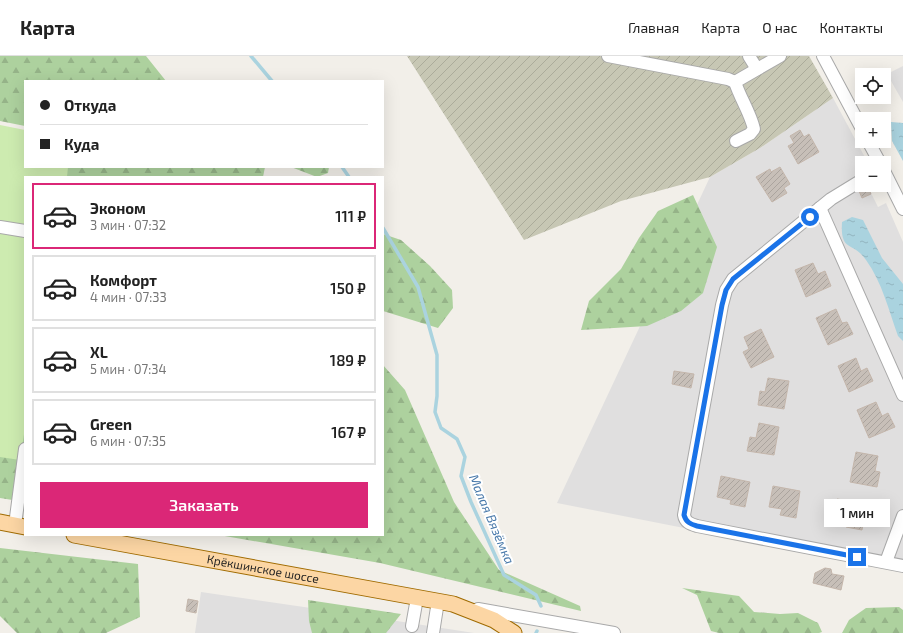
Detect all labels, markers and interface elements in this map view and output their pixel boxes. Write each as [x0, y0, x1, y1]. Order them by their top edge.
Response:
text: Карта [20, 16, 75, 39]
text: Главная [628, 19, 679, 36]
text: Карта [701, 19, 740, 36]
text: О нас [762, 19, 798, 36]
text: Контакты [820, 19, 883, 36]
map controls [855, 68, 891, 192]
button: locate [855, 68, 891, 104]
text: Откуда [64, 96, 116, 114]
button: + [855, 112, 891, 148]
text: Куда [64, 135, 99, 153]
button: − [855, 156, 891, 192]
icon: car [42, 198, 78, 234]
text: Эконом [90, 199, 146, 217]
text: 111 ₽ [335, 207, 366, 225]
route start [801, 208, 819, 226]
text: 3 мин · 07:32 [90, 217, 166, 233]
icon: car [42, 270, 78, 306]
text: Комфорт [90, 271, 157, 289]
text: 150 ₽ [330, 279, 366, 297]
text: 4 мин · 07:33 [90, 289, 167, 305]
icon: car [42, 342, 78, 378]
text: XL [90, 343, 108, 361]
text: 189 ₽ [330, 351, 366, 369]
text: 5 мин · 07:34 [90, 361, 166, 377]
icon: car [42, 414, 78, 450]
text: Green [90, 415, 132, 433]
text: 167 ₽ [331, 423, 366, 441]
text: 6 мин · 07:35 [90, 433, 166, 449]
water label: Малая Вязёмка [466, 472, 518, 566]
button: Заказать [40, 482, 368, 528]
callout: 1 мин [824, 499, 890, 527]
text: 1 мин [840, 505, 874, 521]
route end [848, 548, 866, 566]
street label: Крёкшинское шоссе [206, 551, 320, 585]

